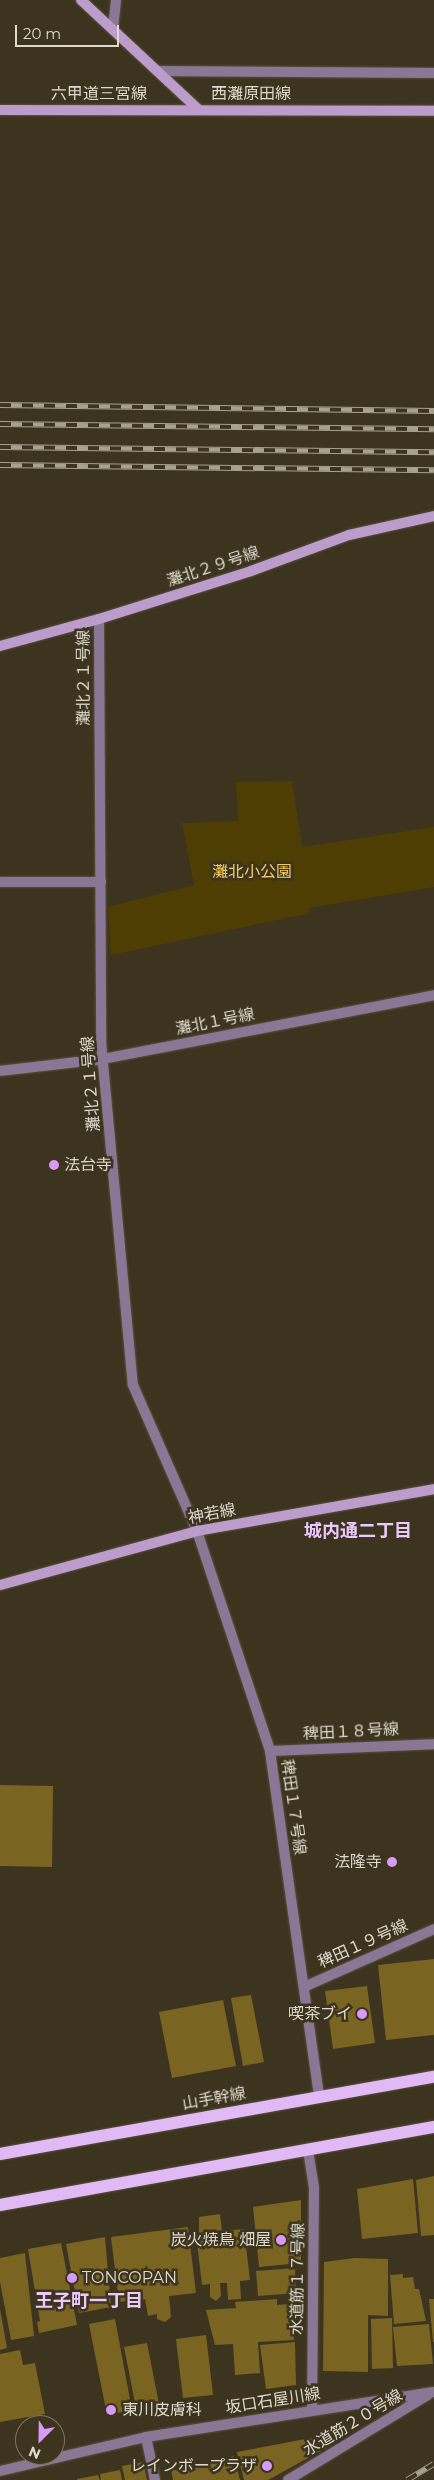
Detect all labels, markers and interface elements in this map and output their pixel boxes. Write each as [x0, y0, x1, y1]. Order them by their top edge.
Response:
scale bar [18, 15, 121, 47]
text: 20 m [23, 24, 61, 43]
street label: 六甲道三宮線 [51, 84, 147, 104]
street label: 西灘原田線 [211, 84, 291, 104]
street label: 灘北２９号線 [164, 543, 262, 591]
street label: 灘北２１号線 [74, 630, 94, 726]
park label: 灘北小公園 [212, 862, 292, 882]
street label: 灘北１号線 [174, 1005, 256, 1039]
street label: 灘北２１号線 [78, 1035, 104, 1133]
place label: 法台寺 [64, 1155, 112, 1175]
marker: 法台寺 [48, 1159, 60, 1171]
street label: 神若線 [187, 1500, 237, 1528]
district label: 城内通二丁目 [304, 1520, 412, 1542]
street label: 稗田１８号線 [303, 1720, 399, 1744]
street label: 稗田１７号線 [277, 1758, 309, 1856]
place label: 法隆寺 [334, 1852, 382, 1872]
marker: 法隆寺 [386, 1856, 398, 1868]
street label: 稗田１９号線 [315, 1916, 411, 1972]
place label: 喫茶ブイ [288, 2004, 352, 2024]
marker: 喫茶ブイ [356, 2008, 368, 2020]
street label: 山手幹線 [181, 2084, 247, 2114]
street label: 水道筋１７号線 [287, 2223, 309, 2335]
place label: 炭火焼鳥 畑屋 [171, 2230, 271, 2250]
marker: 炭火焼鳥 畑屋 [275, 2234, 287, 2246]
place label: TONCOPAN [82, 2268, 177, 2288]
marker: TONCOPAN [66, 2272, 78, 2284]
district label: 王子町一丁目 [35, 2290, 143, 2312]
street label: 坂口石屋川線 [224, 2384, 322, 2418]
street label: 水道筋２０号線 [300, 2386, 406, 2460]
place label: 東川皮膚科 [122, 2400, 202, 2420]
marker: 東川皮膚科 [104, 2403, 118, 2417]
north arrow [15, 2415, 65, 2465]
text: N [26, 2442, 43, 2463]
place label: レインボープラザ [129, 2456, 257, 2476]
marker: レインボープラザ [261, 2460, 273, 2472]

